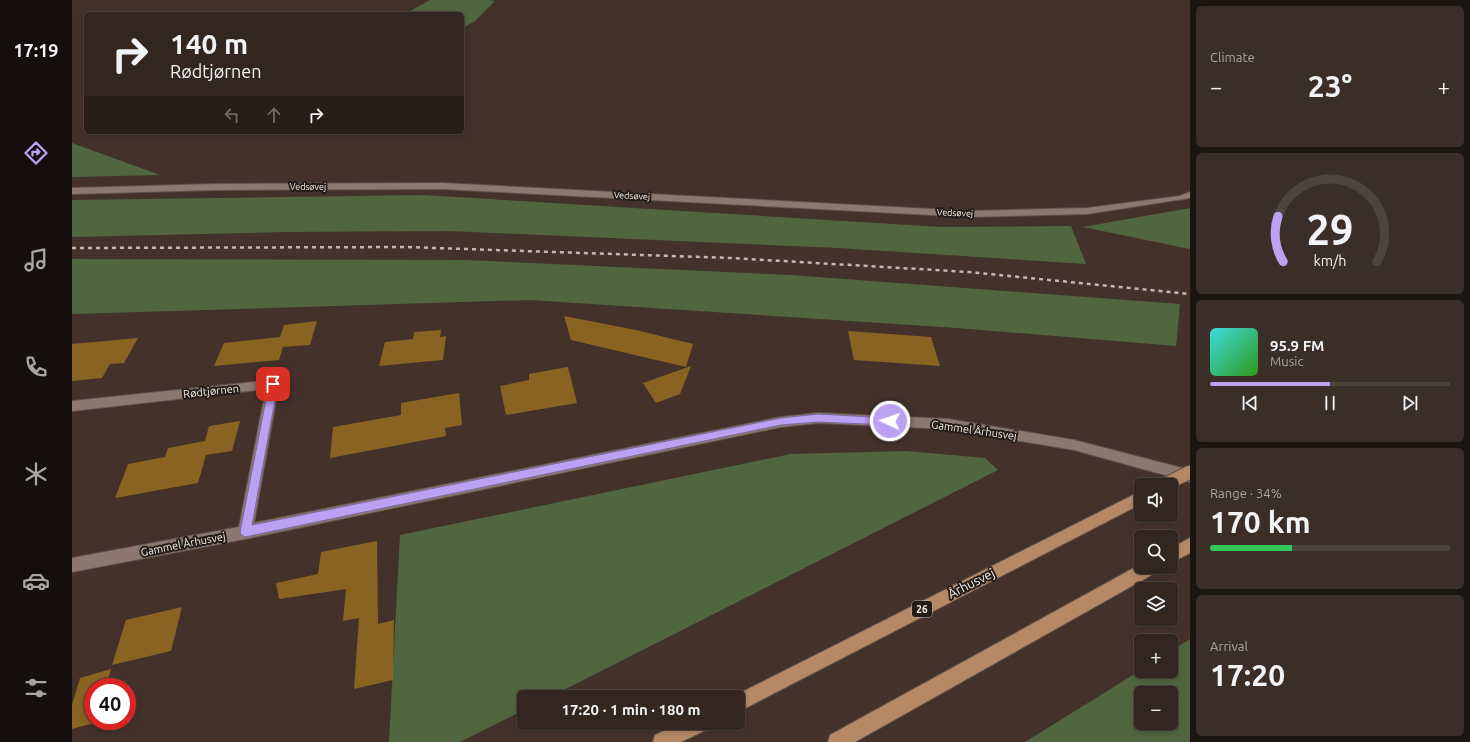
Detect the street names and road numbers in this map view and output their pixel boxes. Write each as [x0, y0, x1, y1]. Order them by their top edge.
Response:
street label: Vedsøvej [290, 182, 326, 192]
street label: Vedsøvej [614, 190, 650, 202]
street label: Vedsøvej [937, 207, 973, 219]
street label: Rødtjørnen [183, 382, 239, 400]
street label: Gammel Århusvej [931, 418, 1017, 442]
street label: Gammel Århusvej [140, 530, 226, 558]
street label: Århusvej [945, 565, 997, 601]
road number: 26 [912, 601, 932, 617]

